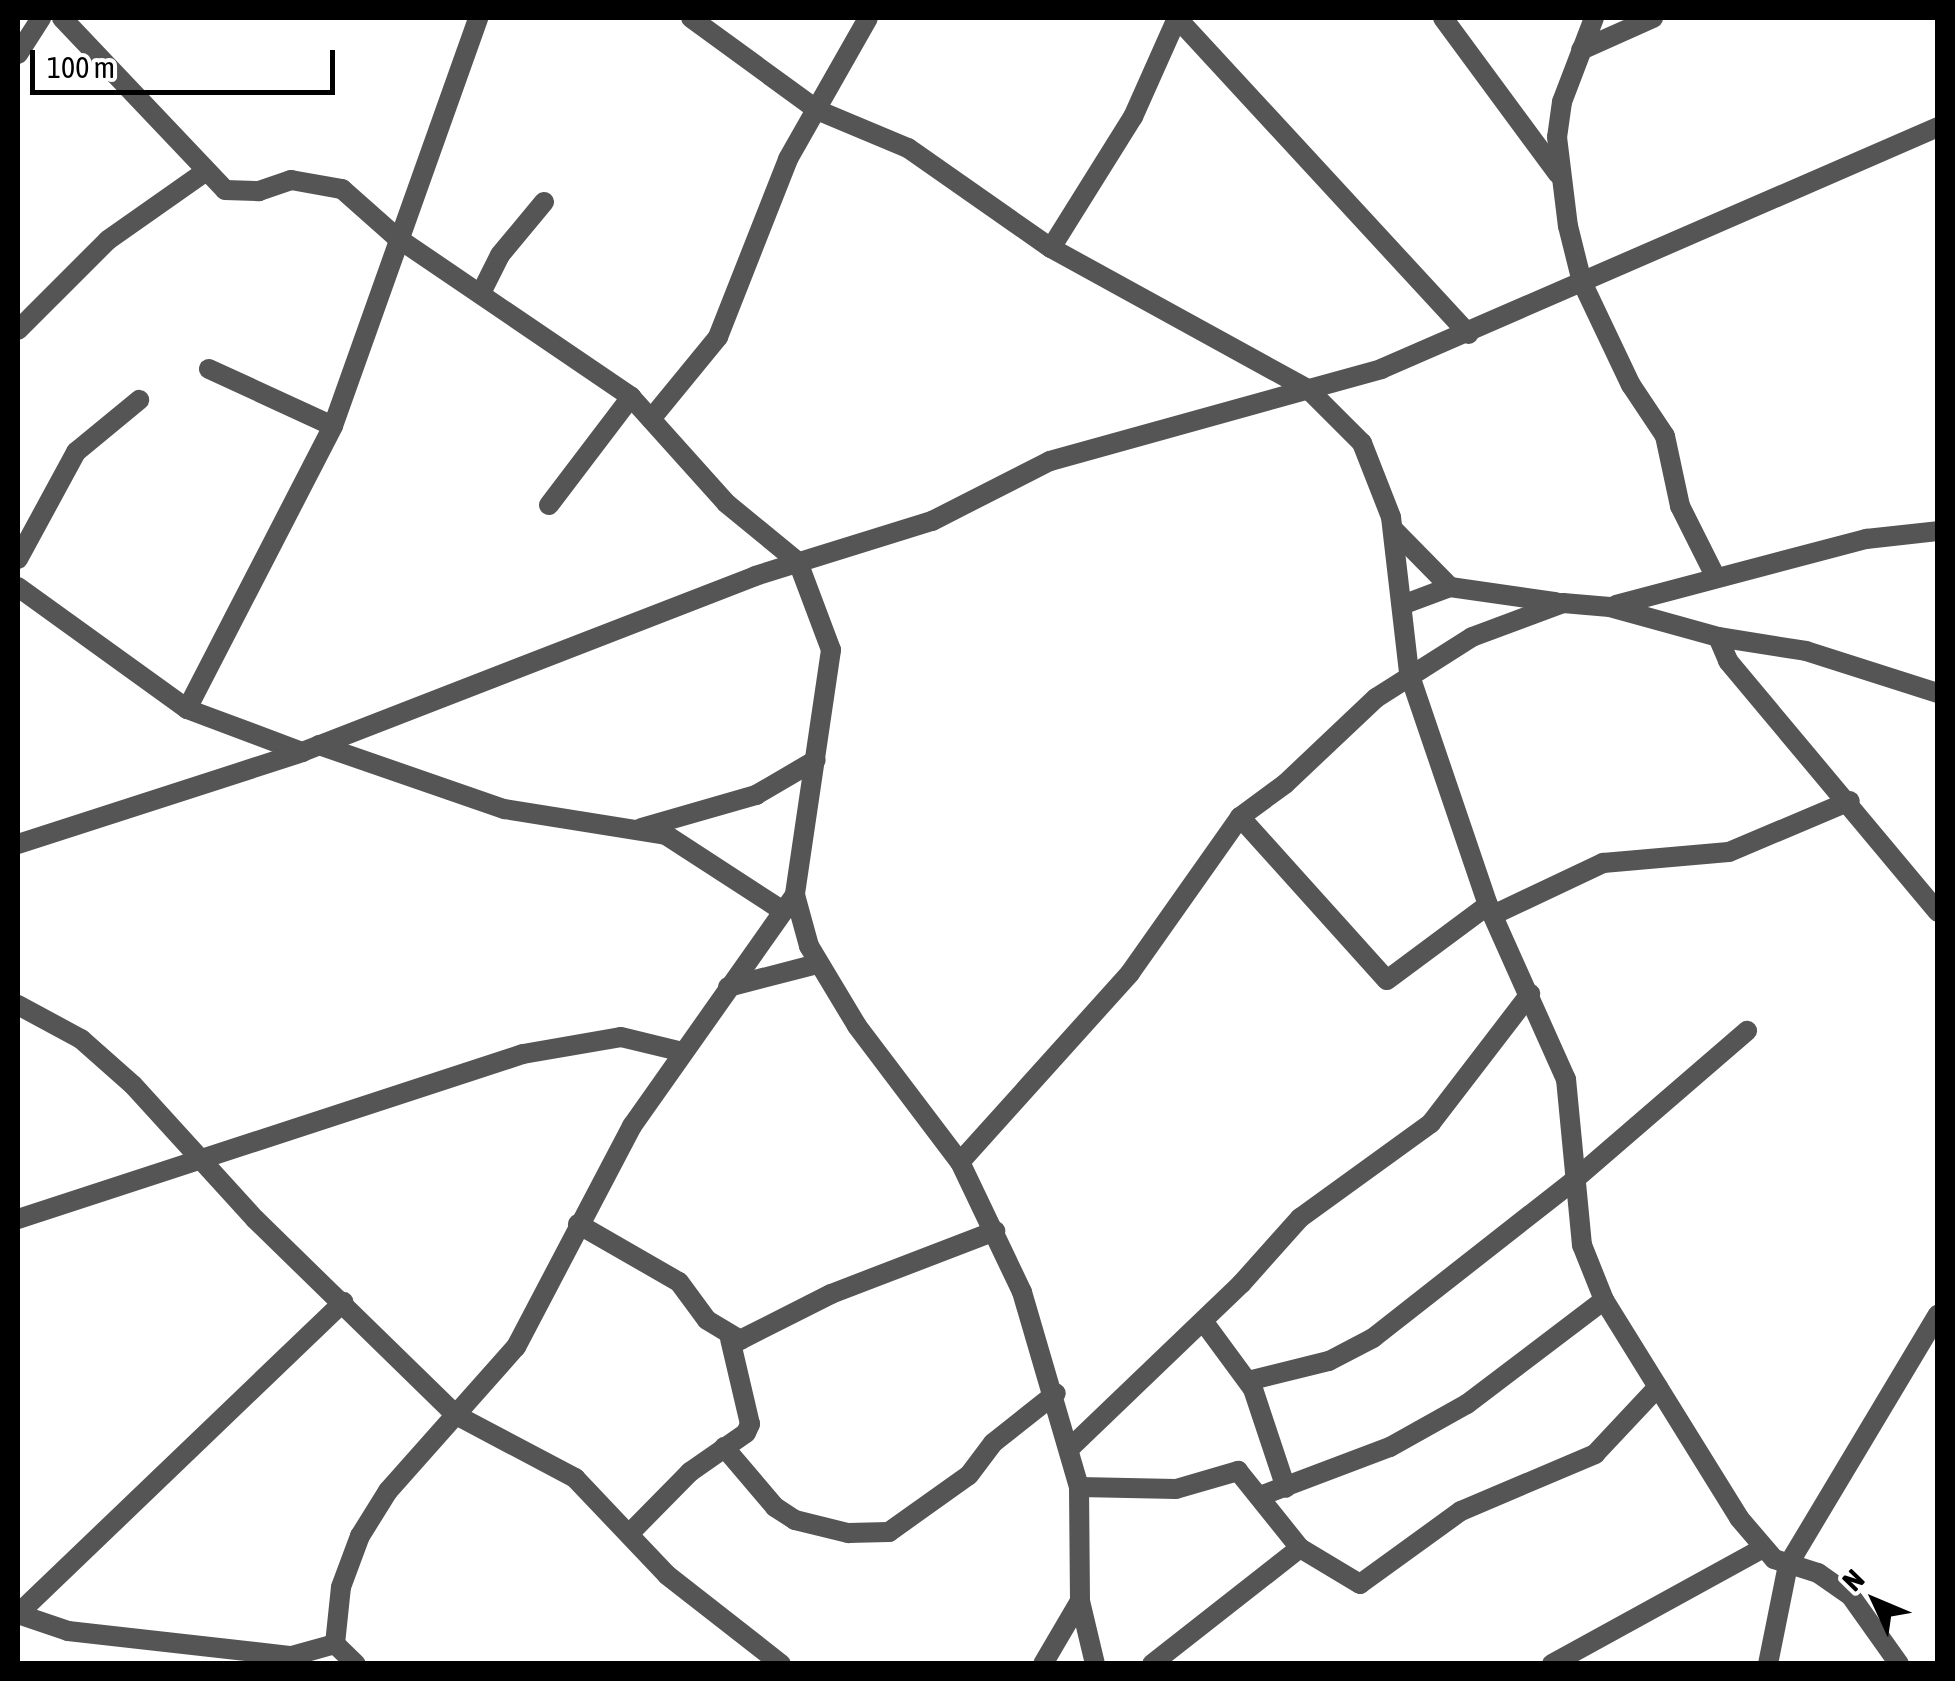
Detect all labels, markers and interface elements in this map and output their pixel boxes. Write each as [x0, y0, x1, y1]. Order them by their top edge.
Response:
scale bar [35, 30, 340, 92]
text: 100 m [47, 50, 115, 84]
north arrow [1825, 1551, 1925, 1651]
text: N [1836, 1563, 1871, 1597]

